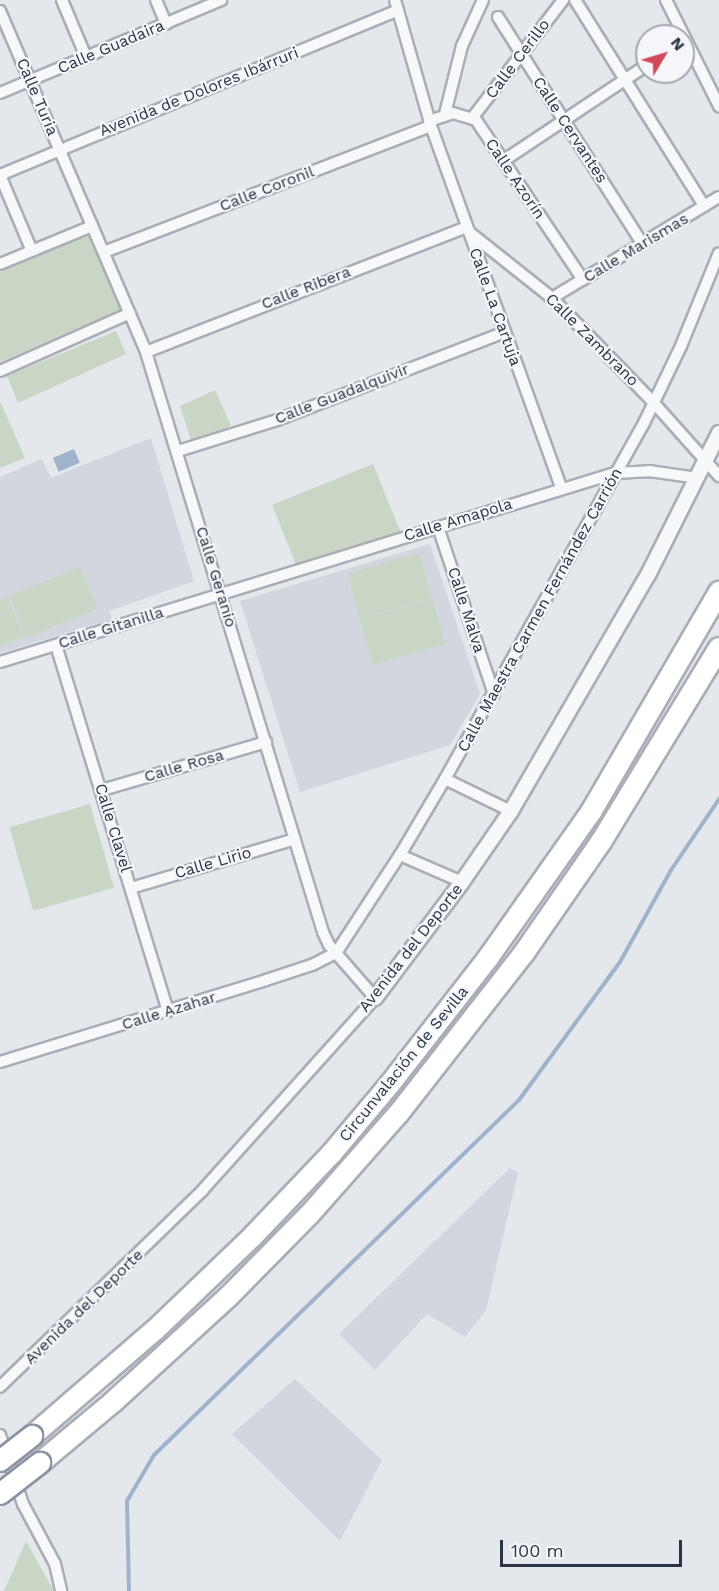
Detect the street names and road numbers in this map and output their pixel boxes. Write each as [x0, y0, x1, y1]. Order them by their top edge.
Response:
street label: Calle Cerillo [482, 15, 554, 103]
street label: Calle Guadaira [55, 16, 167, 78]
street label: Avenida de Dolores Ibárruri [96, 43, 302, 141]
street label: Calle Turia [12, 55, 62, 139]
street label: Calle Cervantes [529, 73, 611, 187]
street label: Calle Azorín [481, 135, 549, 223]
street label: Calle Coronil [217, 162, 317, 216]
street label: Calle Marismas [580, 209, 692, 287]
street label: Calle La Cartuja [465, 245, 525, 369]
street label: Calle Ribera [259, 262, 353, 314]
street label: Calle Zambrano [541, 289, 643, 391]
street label: Calle Guadalquivir [272, 360, 412, 428]
street label: Calle Maestra Carmen Fernández Carrión [453, 464, 627, 756]
street label: Calle Amapola [401, 494, 515, 546]
street label: Calle Geranio [192, 524, 240, 630]
street label: Calle Malva [443, 565, 489, 655]
street label: Calle Gitanilla [56, 603, 166, 653]
street label: Calle Rosa [142, 745, 226, 787]
street label: Calle Clavel [90, 781, 136, 875]
street label: Calle Lirio [173, 843, 253, 883]
street label: Avenida del Deporte [355, 880, 467, 1016]
street label: Circunvalación de Sevilla [335, 982, 473, 1146]
street label: Calle Azahar [119, 987, 219, 1035]
street label: Avenida del Deporte [20, 1245, 148, 1369]

